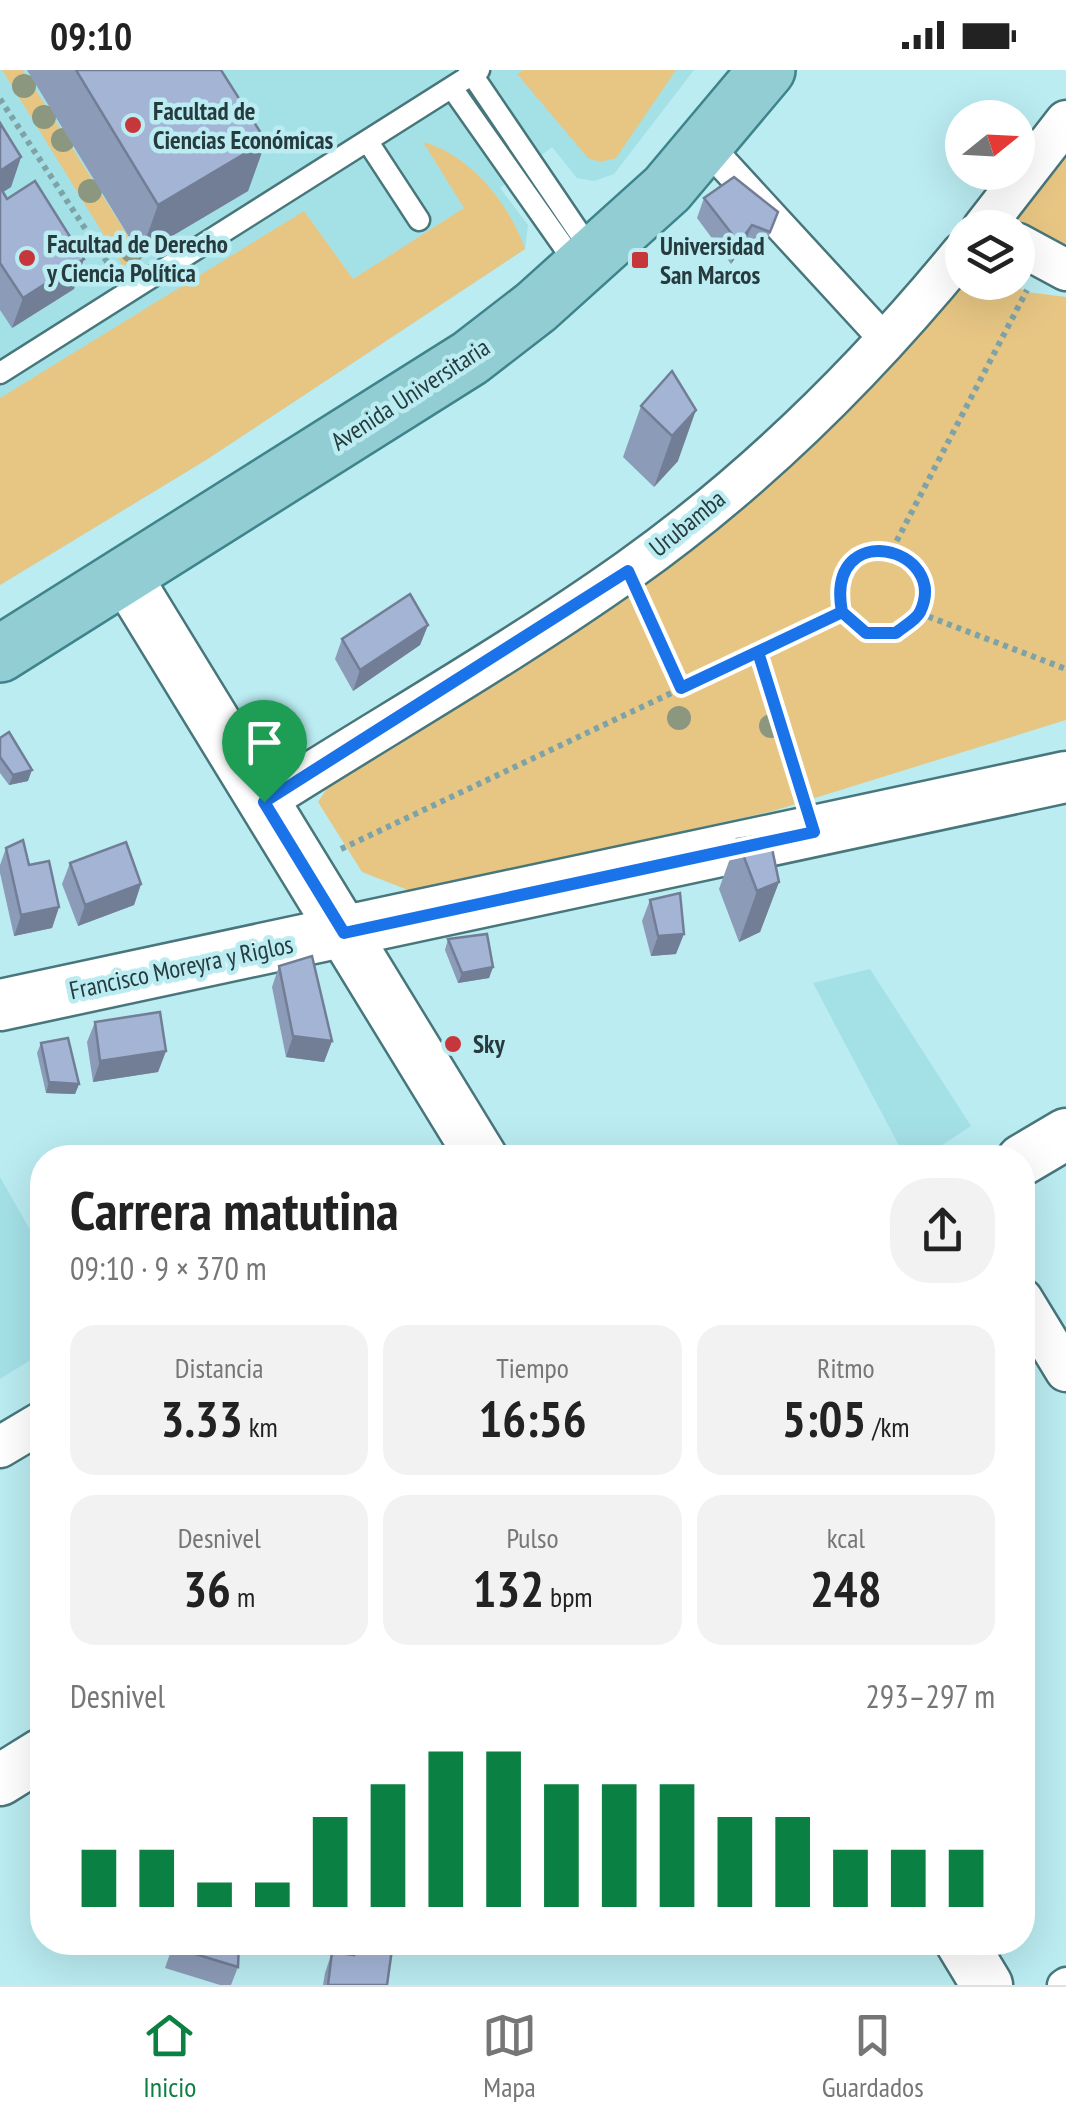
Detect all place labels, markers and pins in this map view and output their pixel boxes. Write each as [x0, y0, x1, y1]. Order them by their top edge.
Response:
place label: Facultad de Ciencias Económicas [153, 95, 333, 156]
marker: Facultad de Ciencias Económicas [122, 114, 144, 136]
place label: Facultad de Derecho y Ciencia Política [46, 228, 228, 289]
place label: Universidad San Marcos [660, 230, 765, 291]
marker: Facultad de Derecho y Ciencia Política [16, 247, 38, 269]
marker: Universidad San Marcos [629, 249, 651, 271]
pin [222, 700, 307, 803]
place label: Sky [473, 1028, 506, 1060]
marker: Sky [442, 1033, 464, 1055]

